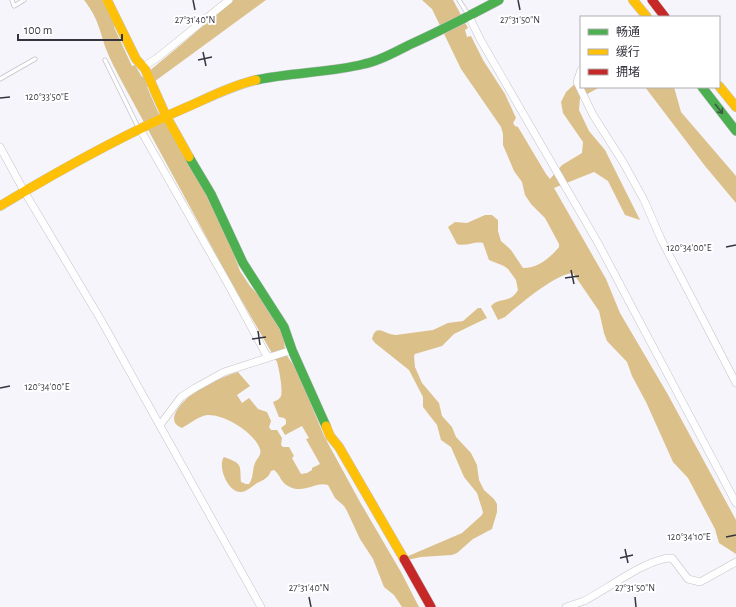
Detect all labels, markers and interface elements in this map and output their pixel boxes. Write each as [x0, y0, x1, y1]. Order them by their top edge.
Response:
text: 27°31'40"N [175, 15, 215, 25]
text: 27°31'50"N [500, 15, 540, 25]
scale bar [18, 16, 122, 42]
legend [580, 16, 720, 88]
text: 100 m [24, 24, 52, 36]
text: 畅通 [616, 25, 640, 38]
text: 缓行 [616, 45, 640, 58]
text: 拥堵 [616, 66, 640, 78]
text: 120°33'50"E [25, 92, 69, 102]
one-way arrow [715, 103, 723, 114]
text: 120°34'00"E [667, 243, 712, 253]
text: 120°34'00"E [25, 382, 70, 392]
text: 120°34'10"E [667, 532, 711, 542]
text: 27°31'40"N [289, 583, 329, 593]
text: 27°31'50"N [615, 583, 655, 593]

